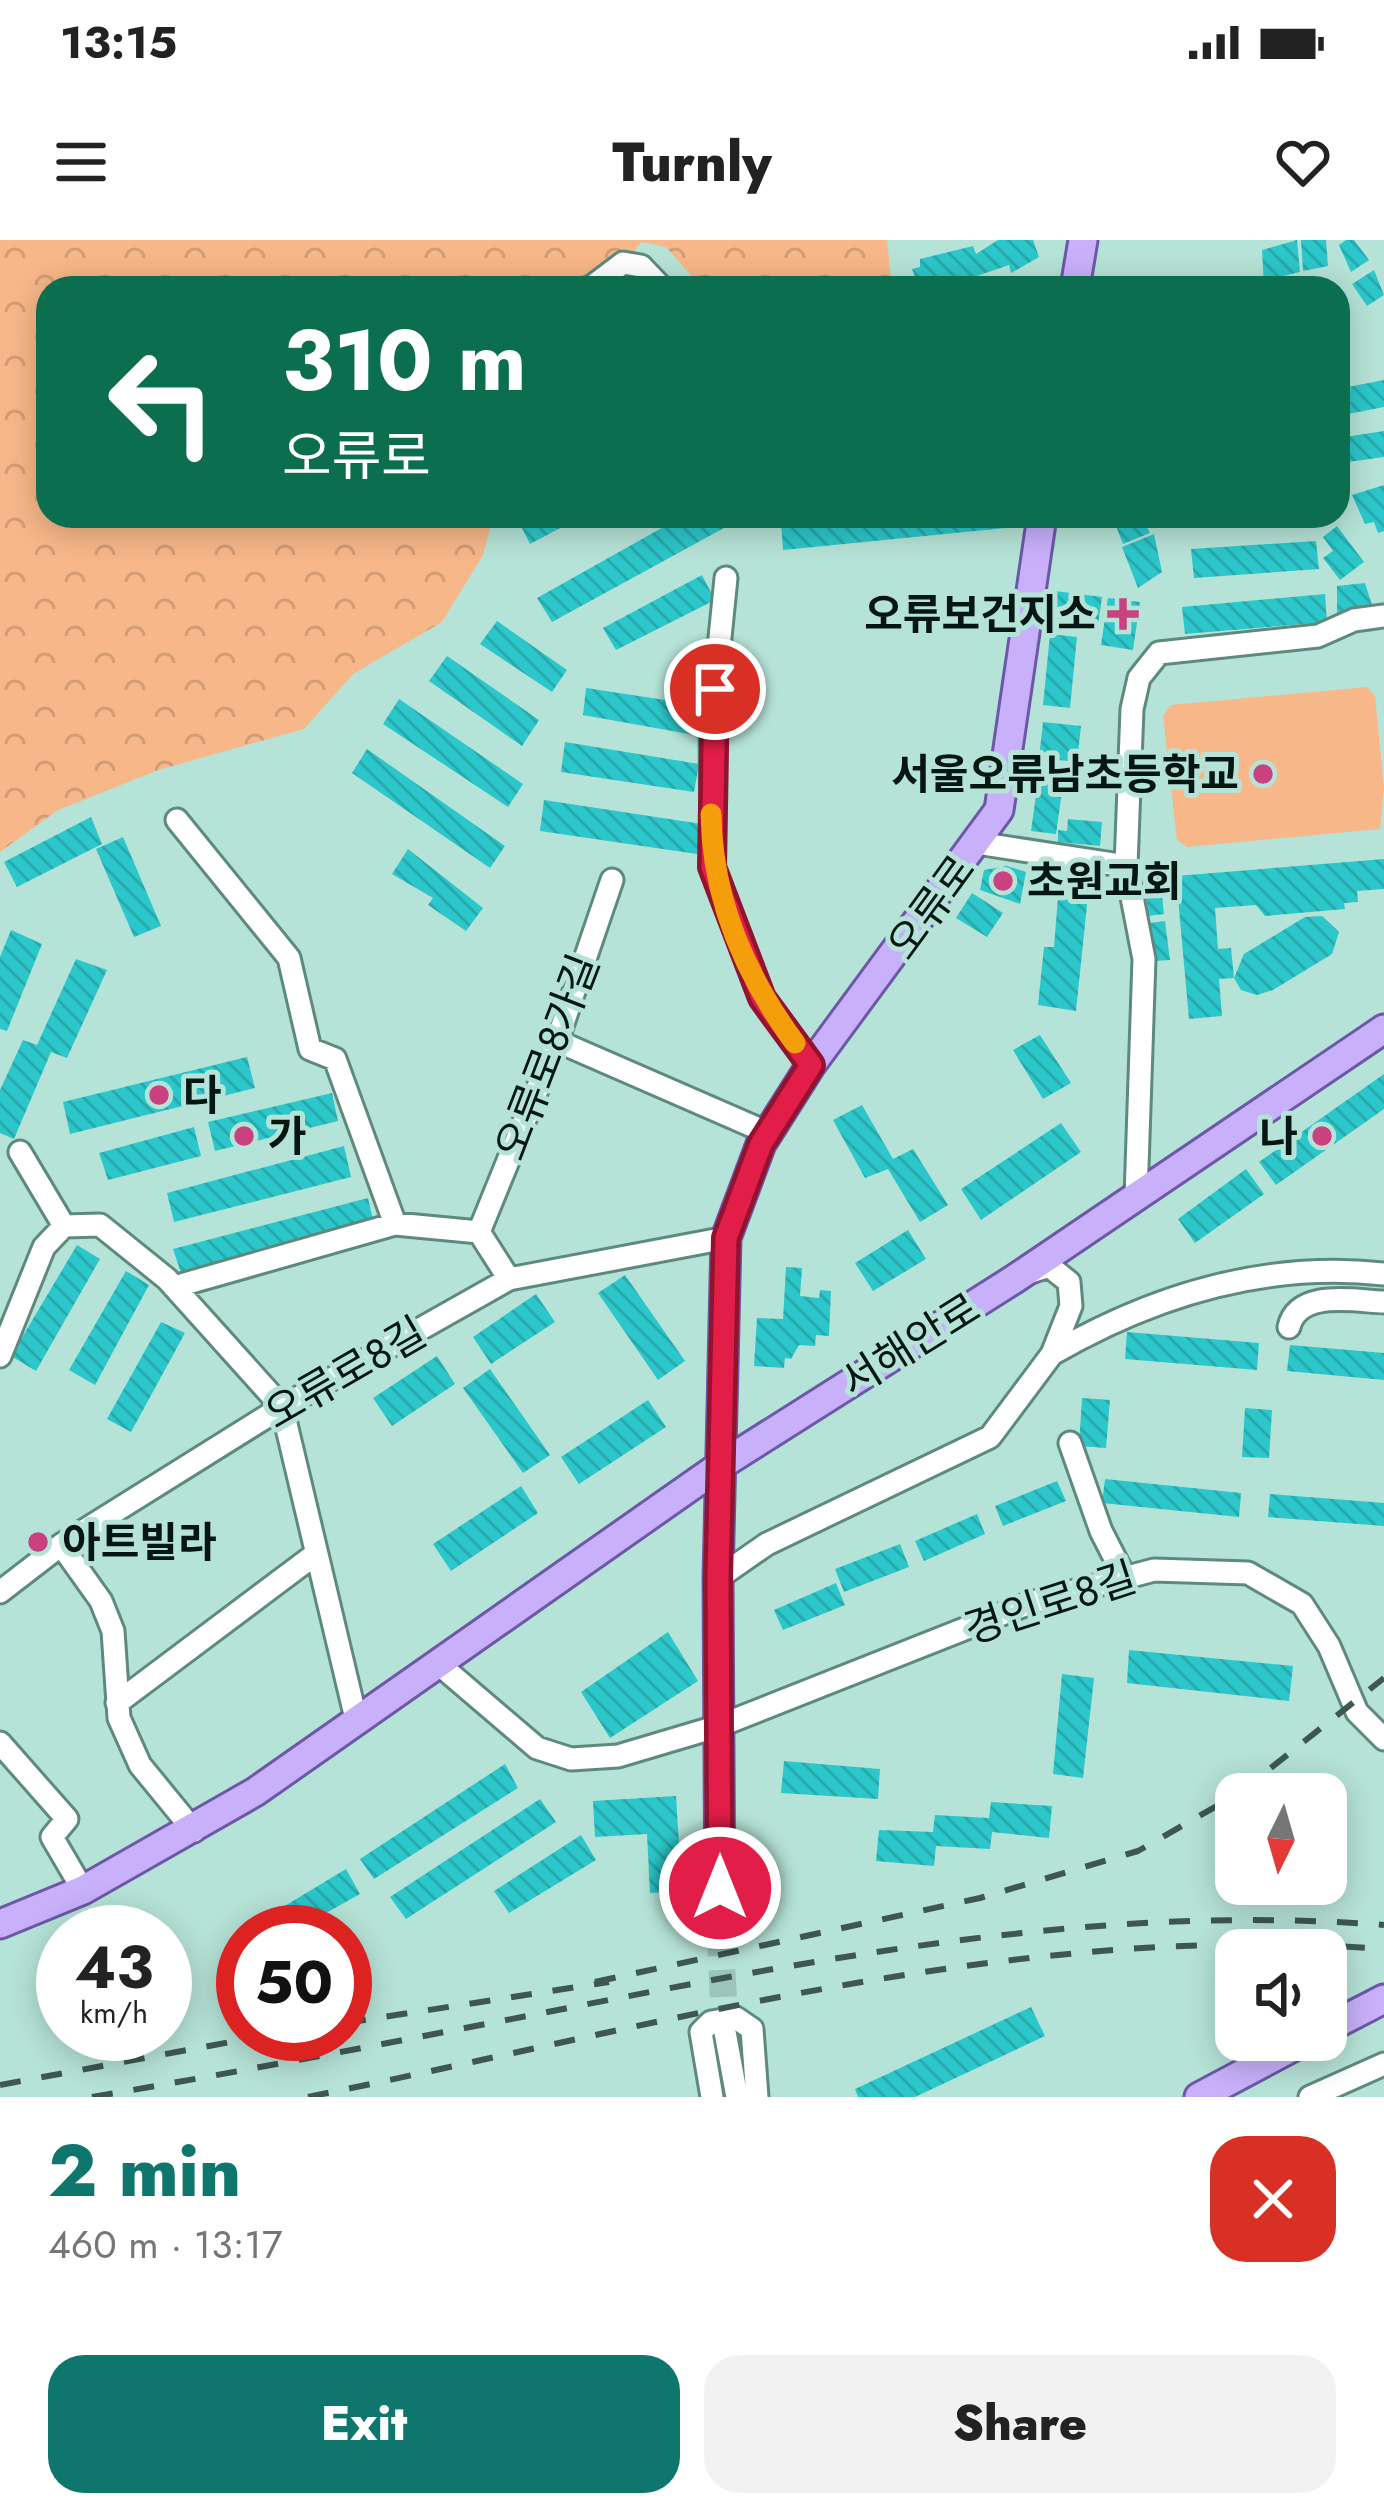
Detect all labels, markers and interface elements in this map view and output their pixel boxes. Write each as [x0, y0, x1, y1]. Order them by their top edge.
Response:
text: 13:15 [60, 10, 177, 75]
text: Turnly [612, 123, 772, 201]
icon: menu [48, 129, 114, 195]
icon: heart [1270, 129, 1336, 195]
text: 310 m [282, 300, 527, 422]
icon: left [84, 324, 240, 480]
text: 오류로 [282, 417, 431, 495]
place label: 오류보건지소 [864, 584, 1096, 645]
marker: 오류보건지소 [1107, 598, 1139, 630]
pin [664, 638, 766, 740]
icon: arrive [682, 656, 748, 722]
place label: 서울오류남초등학교 [891, 744, 1239, 805]
marker: 서울오류남초등학교 [1250, 761, 1276, 787]
street label: 오류로 [872, 842, 990, 972]
place label: 초원교회 [1027, 851, 1182, 912]
marker: 초원교회 [990, 868, 1016, 894]
street label: 오류로8가길 [480, 945, 614, 1169]
place label: 다 [183, 1065, 222, 1126]
marker: 다 [146, 1082, 172, 1108]
place label: 가 [268, 1106, 307, 1167]
place label: 나 [1259, 1106, 1298, 1167]
marker: 가 [231, 1123, 257, 1149]
marker: 나 [1309, 1123, 1335, 1149]
street label: 서해안로 [828, 1278, 992, 1412]
street label: 오류로8길 [253, 1302, 437, 1444]
place label: 아트빌라 [62, 1512, 217, 1573]
marker: 아트빌라 [25, 1529, 51, 1555]
street label: 경인로8길 [956, 1547, 1144, 1659]
north arrow [1215, 1773, 1347, 1905]
map controls [1215, 1773, 1347, 2061]
position arrow [657, 1825, 783, 1951]
speed limit sign: 50 [216, 1905, 372, 2061]
text: 43 [74, 1924, 154, 2011]
button: sound [1215, 1929, 1347, 2061]
text: km/h [80, 1991, 148, 2034]
text: 2 min [48, 2119, 241, 2223]
button: close [1210, 2136, 1336, 2262]
text: 460 m · 13:17 [48, 2216, 282, 2273]
button: Exit [48, 2355, 680, 2493]
button: Share [704, 2355, 1336, 2493]

